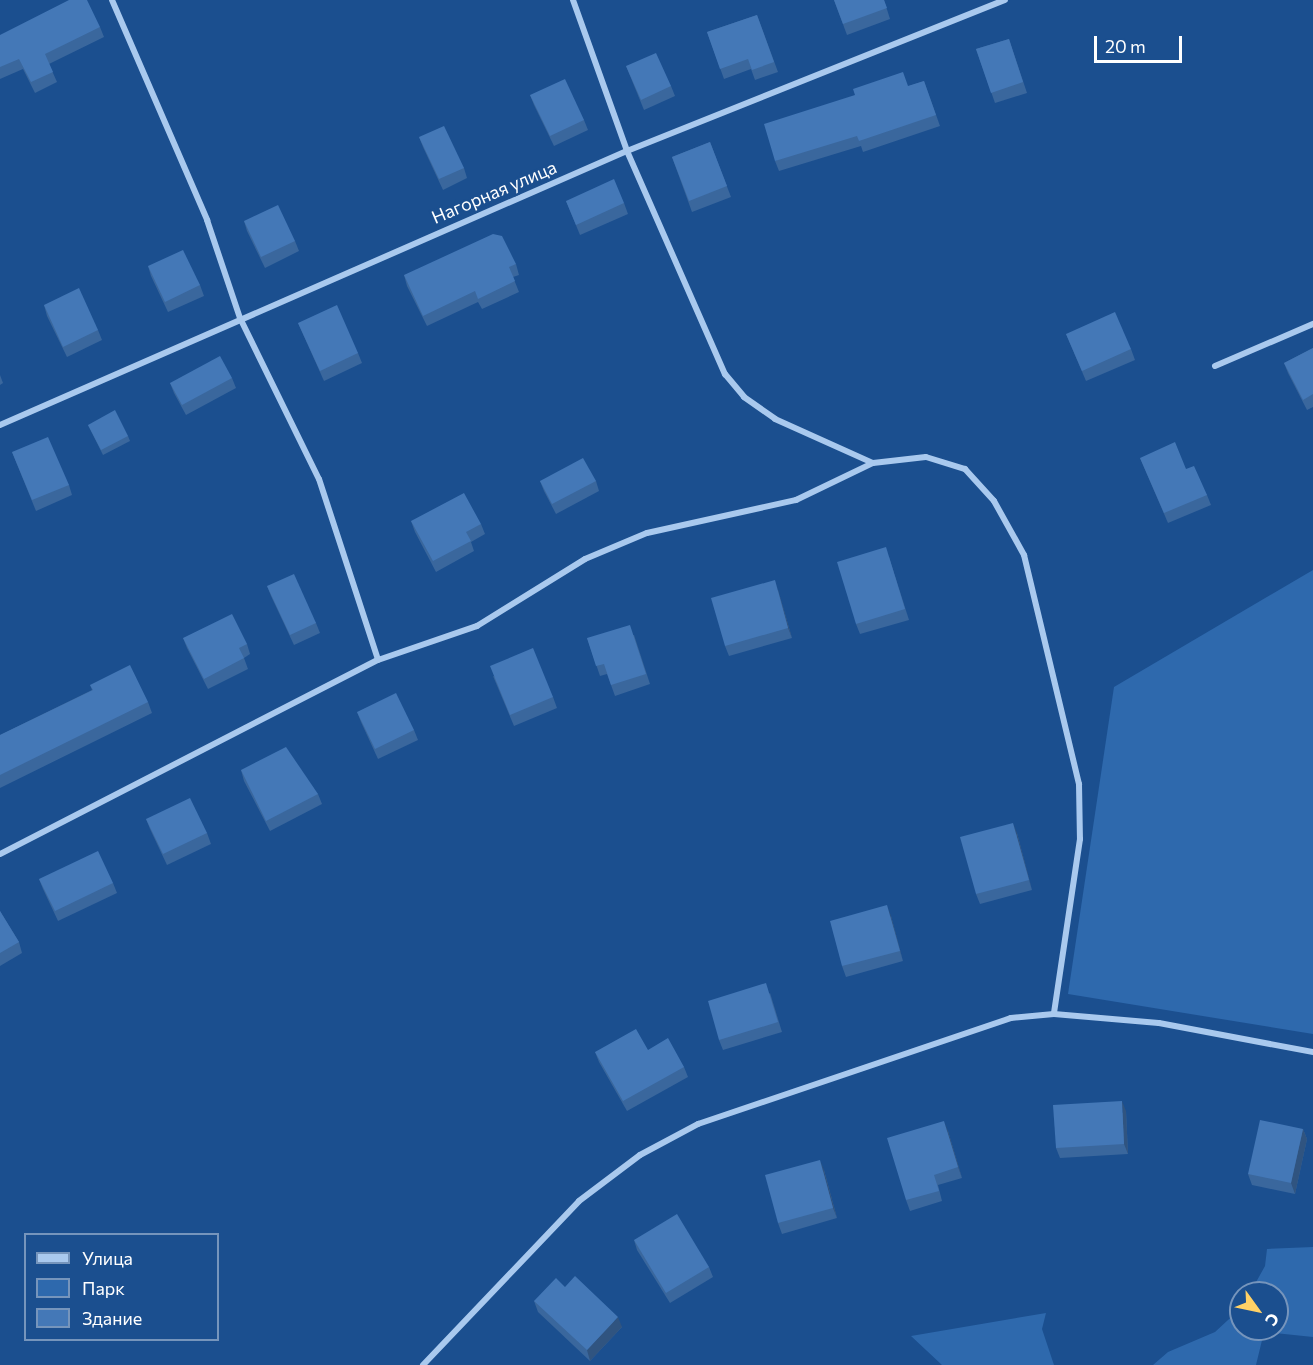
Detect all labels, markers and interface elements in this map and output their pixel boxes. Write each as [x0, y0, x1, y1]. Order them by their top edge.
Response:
scale bar [1097, 24, 1186, 62]
text: 20 m [1105, 35, 1146, 57]
street label: Нагорная улица [428, 156, 560, 228]
legend [24, 1233, 219, 1341]
text: Улица [82, 1247, 133, 1269]
text: Парк [82, 1277, 125, 1299]
north arrow [1229, 1281, 1289, 1341]
text: Здание [82, 1307, 142, 1329]
text: С [1262, 1310, 1284, 1330]

